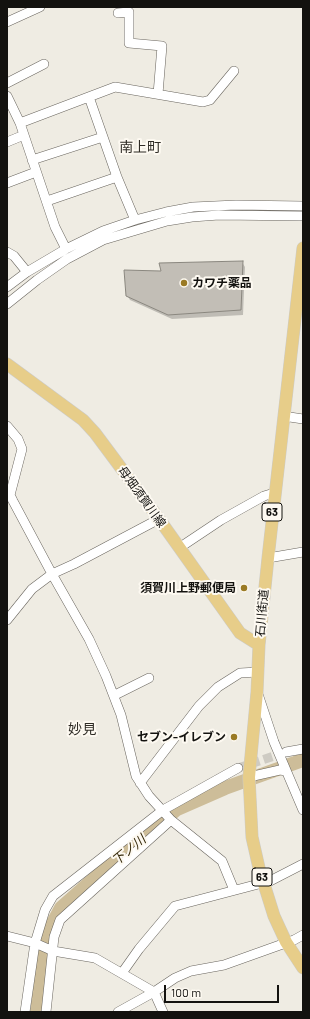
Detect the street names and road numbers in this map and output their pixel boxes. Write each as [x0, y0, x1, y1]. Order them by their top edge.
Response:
street label: 母畑須賀川線 [115, 464, 169, 530]
road number: 63 [262, 503, 282, 521]
street label: 石川街道 [253, 588, 271, 638]
road number: 63 [252, 868, 272, 886]

